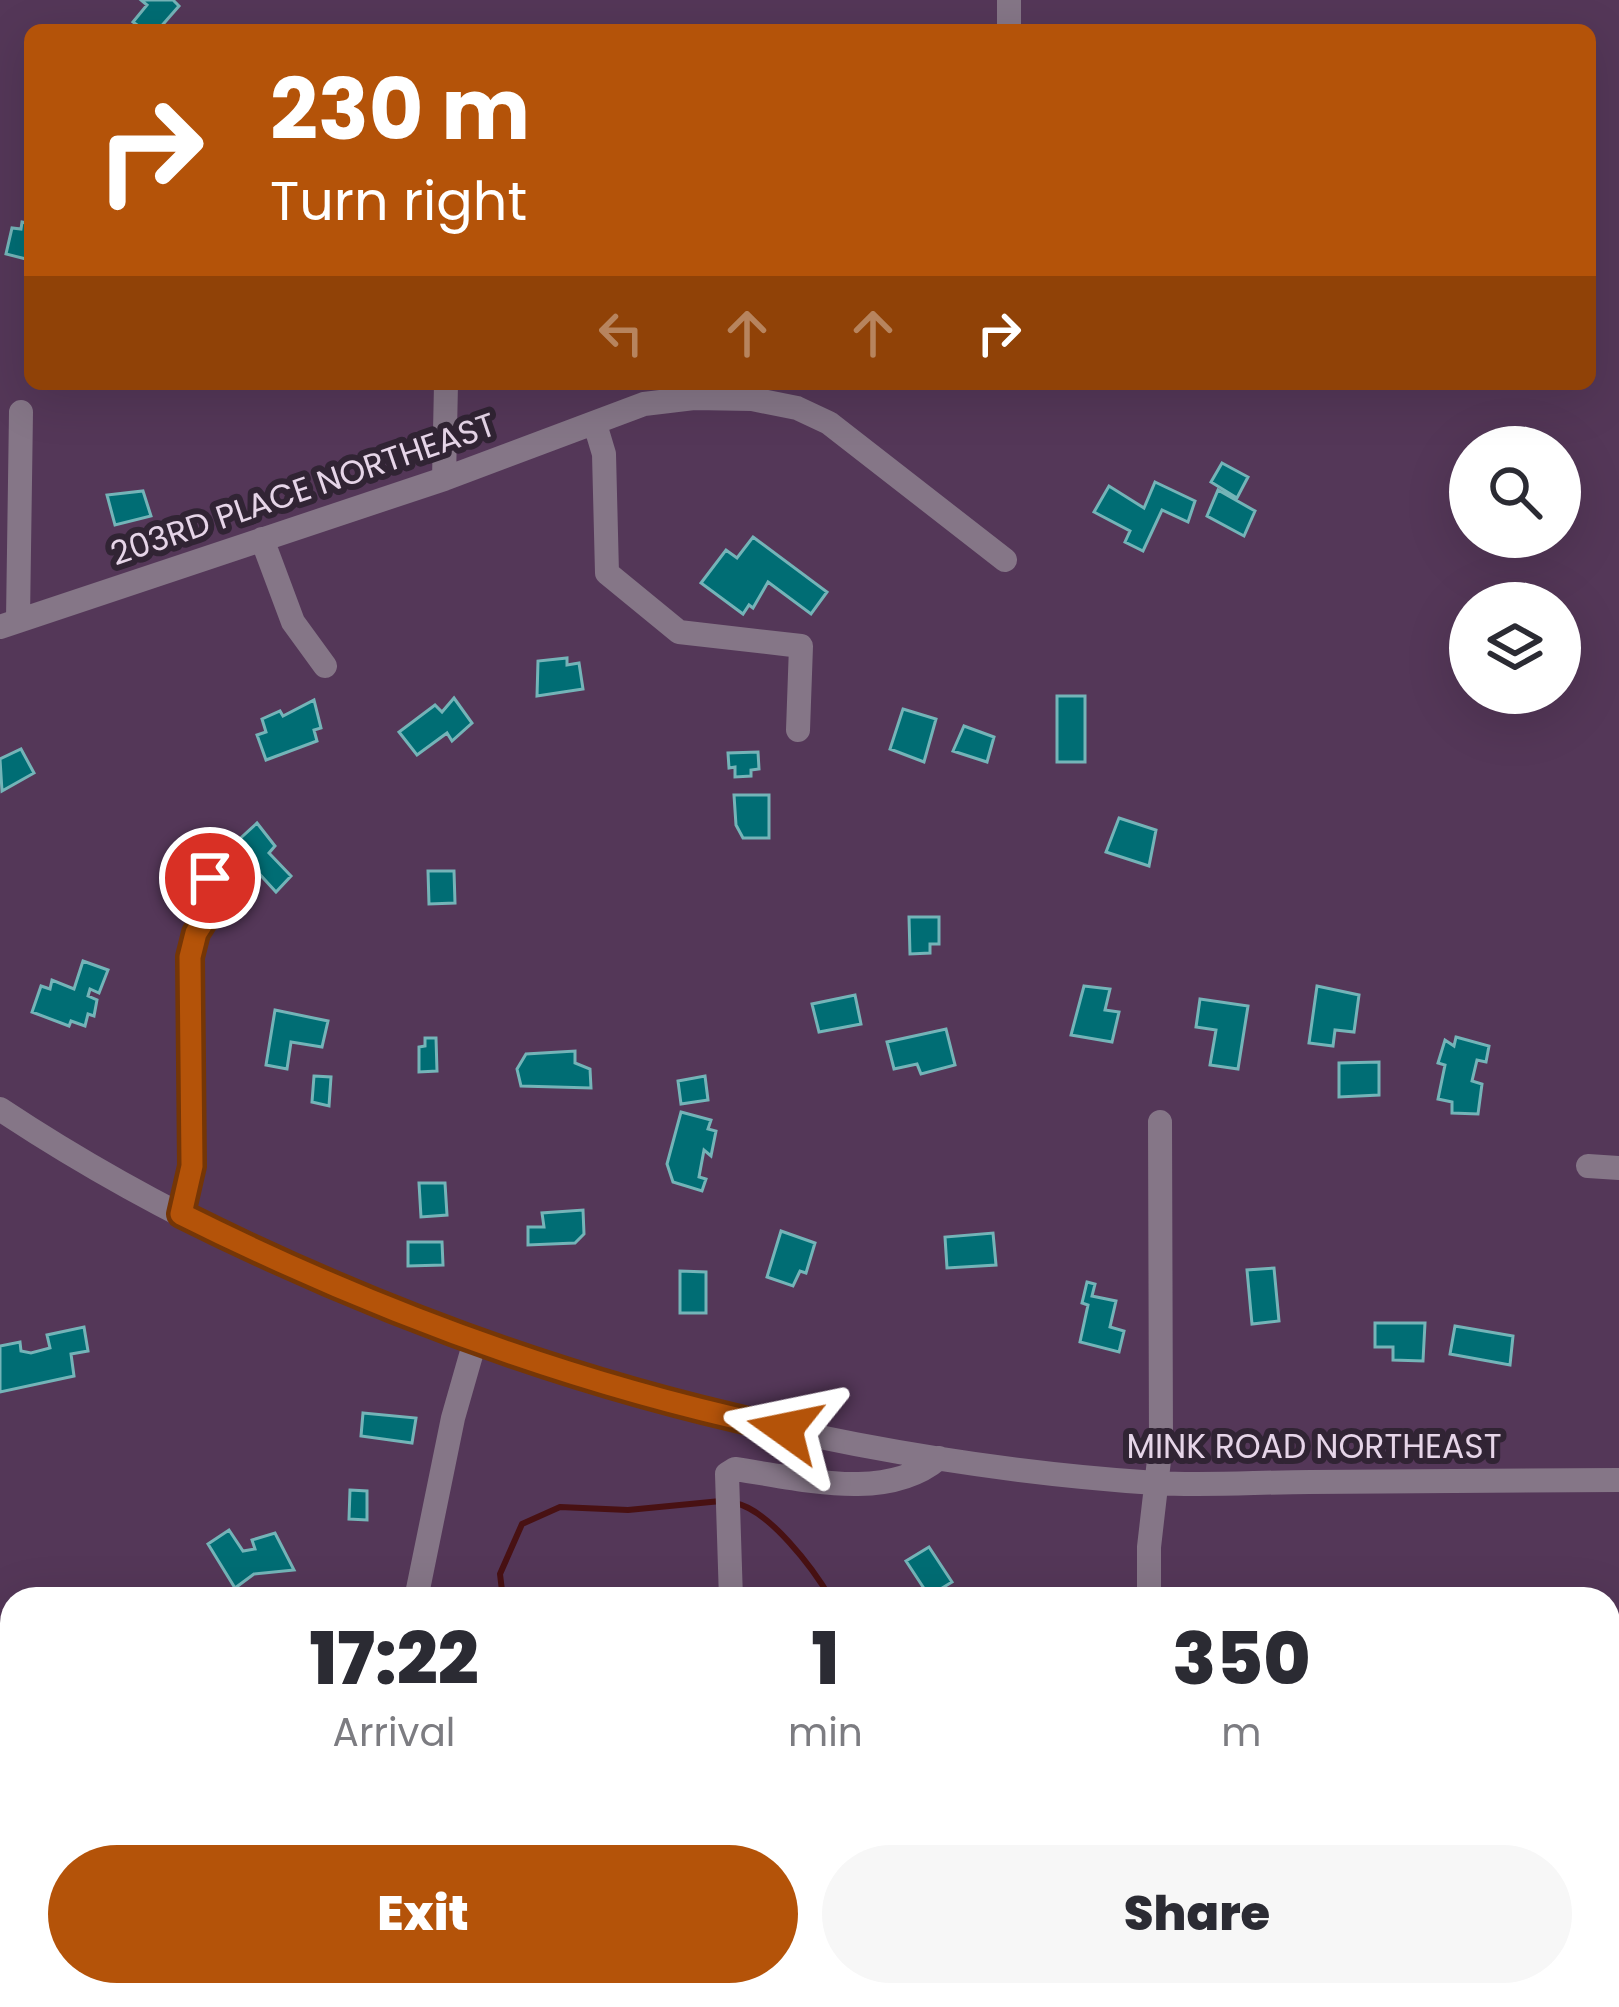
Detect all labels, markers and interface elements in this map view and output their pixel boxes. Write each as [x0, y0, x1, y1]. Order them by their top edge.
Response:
text: 230 m [270, 51, 530, 168]
icon: right [72, 72, 228, 228]
text: Turn right [270, 163, 527, 239]
icon: left [588, 300, 654, 366]
icon: ahead [714, 300, 780, 366]
icon: ahead [840, 300, 906, 366]
icon: right [966, 300, 1032, 366]
street label: 203RD PLACE NORTHEAST [104, 401, 502, 577]
map controls [1449, 426, 1581, 714]
button: search [1449, 426, 1581, 558]
button: layers [1449, 582, 1581, 714]
pin [159, 827, 261, 929]
icon: arrive [177, 845, 243, 911]
position arrow [722, 1366, 848, 1492]
street label: MINK ROAD NORTHEAST [1127, 1423, 1501, 1470]
text: 17:22 [309, 1608, 479, 1709]
text: 1 [811, 1608, 839, 1709]
text: 350 [1172, 1608, 1311, 1709]
text: Arrival [333, 1705, 455, 1760]
text: min [788, 1705, 863, 1760]
text: m [1221, 1705, 1261, 1760]
button: Exit [48, 1845, 798, 1983]
button: Share [822, 1845, 1572, 1983]

